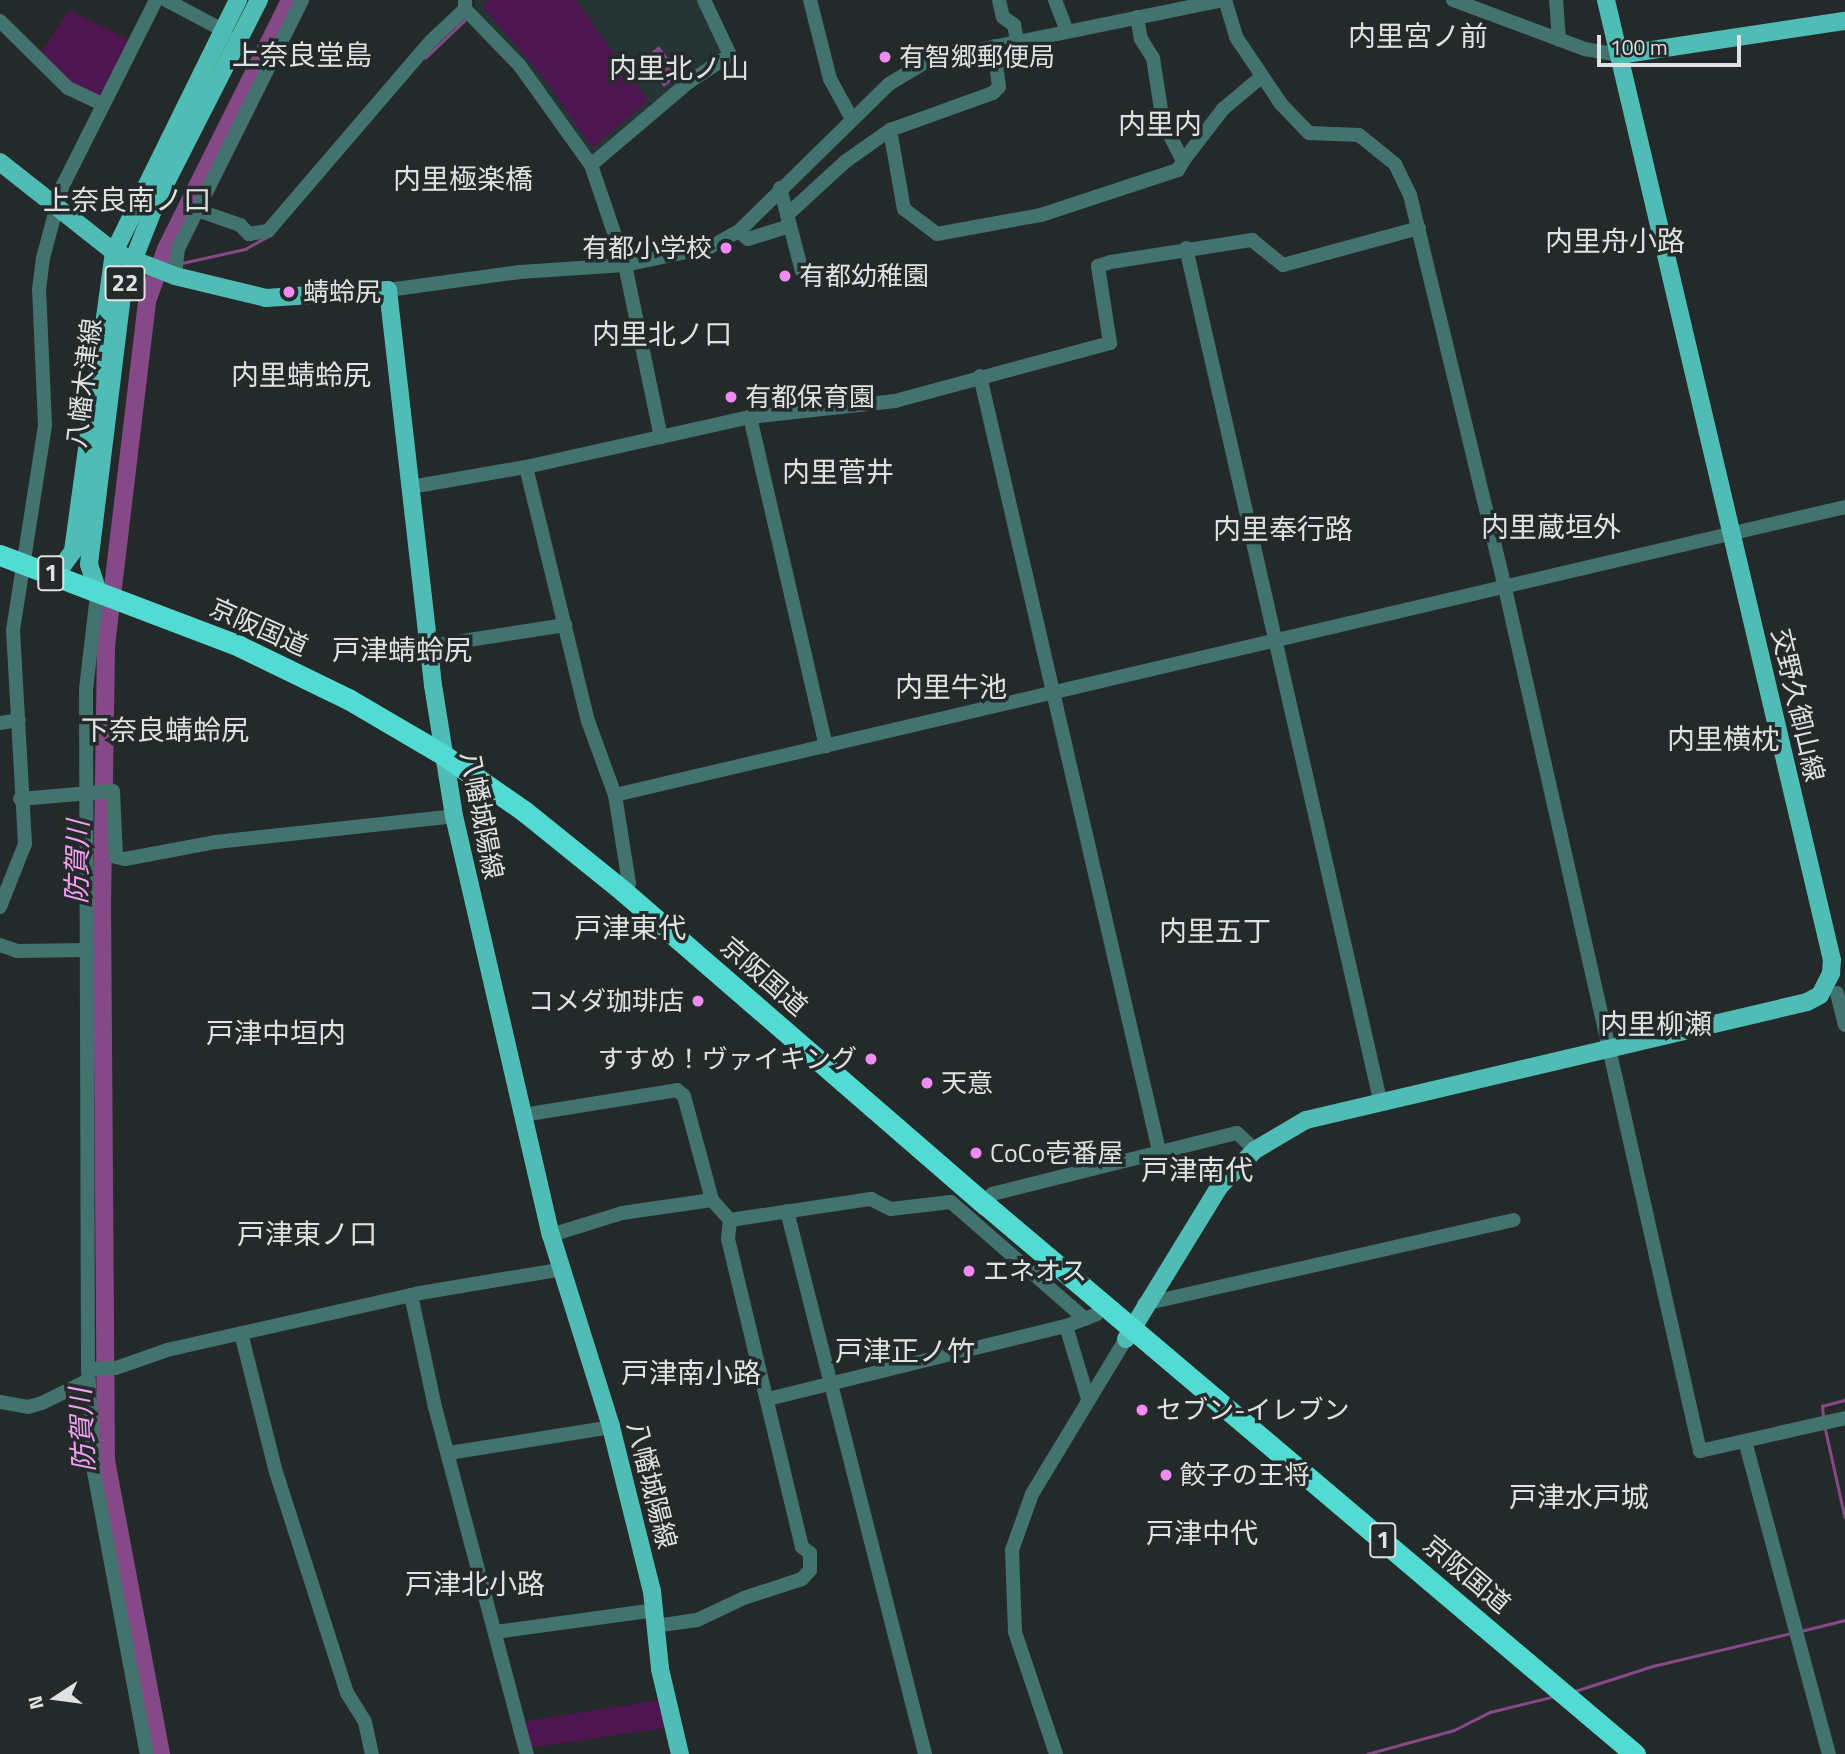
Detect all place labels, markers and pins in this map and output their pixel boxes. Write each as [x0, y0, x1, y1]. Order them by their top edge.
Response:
place label: 有智郷郵便局 [899, 41, 1055, 73]
marker: 有智郷郵便局 [877, 49, 893, 65]
place label: 有都小学校 [582, 232, 712, 264]
marker: 有都小学校 [718, 240, 734, 256]
place label: 有都幼稚園 [799, 260, 929, 292]
marker: 有都幼稚園 [777, 268, 793, 284]
place label: 蜻蛉尻 [303, 276, 381, 308]
marker: 蜻蛉尻 [281, 284, 297, 300]
place label: 有都保育園 [745, 381, 875, 413]
marker: 有都保育園 [723, 389, 739, 405]
place label: コメダ珈琲店 [528, 985, 684, 1017]
marker: コメダ珈琲店 [690, 993, 706, 1009]
place label: すすめ！ヴァイキング [597, 1043, 857, 1075]
marker: すすめ！ヴァイキング [863, 1051, 879, 1067]
place label: 天意 [941, 1067, 993, 1099]
marker: 天意 [919, 1075, 935, 1091]
place label: CoCo壱番屋 [990, 1137, 1123, 1169]
marker: CoCo壱番屋 [968, 1145, 984, 1161]
place label: エネオス [983, 1255, 1087, 1287]
marker: エネオス [961, 1263, 977, 1279]
place label: セブン-イレブン [1156, 1394, 1349, 1426]
marker: セブン-イレブン [1134, 1402, 1150, 1418]
place label: 餃子の王将 [1180, 1459, 1310, 1491]
marker: 餃子の王将 [1158, 1467, 1174, 1483]

